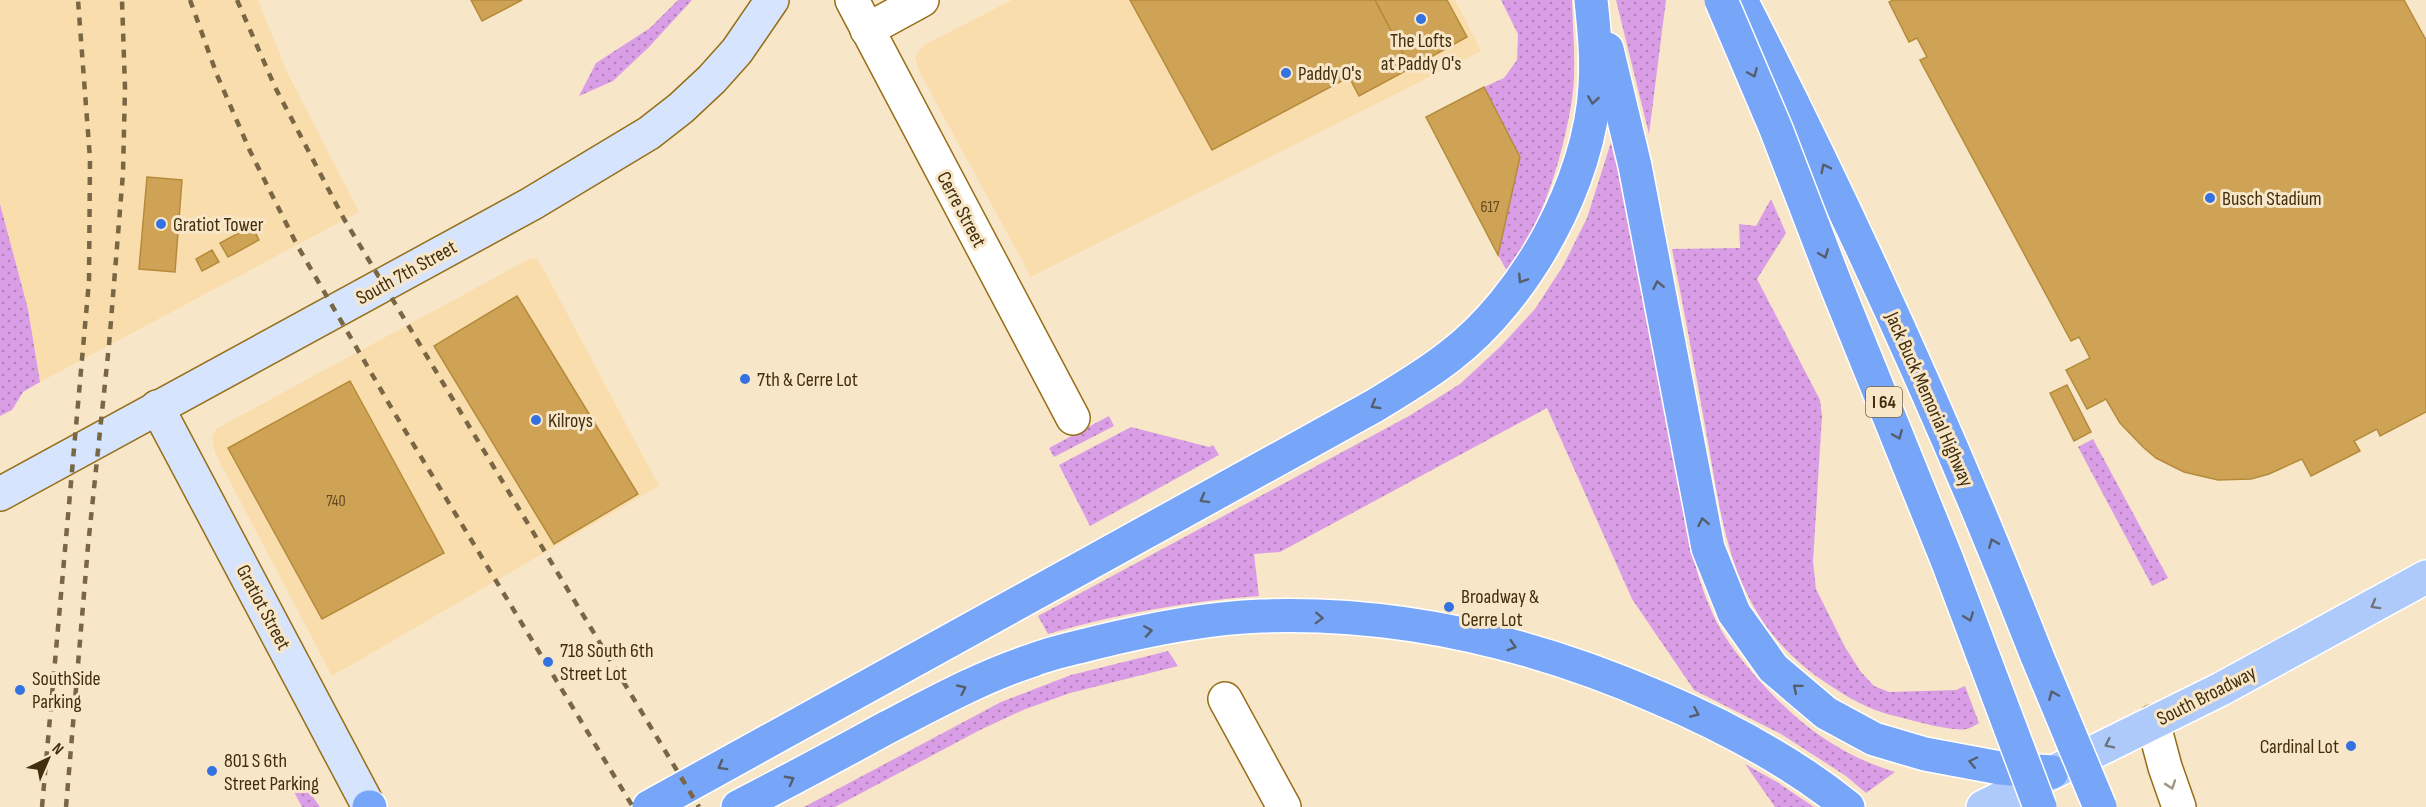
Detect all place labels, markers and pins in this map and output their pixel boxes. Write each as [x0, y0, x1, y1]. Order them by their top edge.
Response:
marker: The Lofts at Paddy O's [1414, 12, 1428, 26]
place label: The Lofts at Paddy O's [1381, 29, 1461, 76]
place label: Paddy O's [1298, 62, 1362, 86]
marker: Paddy O's [1279, 66, 1293, 80]
place label: Busch Stadium [2222, 187, 2322, 211]
marker: Busch Stadium [2203, 191, 2217, 205]
place label: Gratiot Tower [173, 213, 264, 237]
marker: Gratiot Tower [154, 217, 168, 231]
place label: 7th & Cerre Lot [757, 368, 858, 392]
marker: 7th & Cerre Lot [738, 372, 752, 386]
place label: Kilroys [548, 409, 593, 433]
marker: Kilroys [529, 413, 543, 427]
place label: Broadway & Cerre Lot [1461, 585, 1539, 632]
marker: Broadway & Cerre Lot [1442, 600, 1456, 614]
place label: 718 South 6th Street Lot [560, 639, 654, 686]
marker: 718 South 6th Street Lot [541, 655, 555, 669]
place label: SouthSide Parking [32, 667, 101, 714]
marker: SouthSide Parking [13, 683, 27, 697]
place label: Cardinal Lot [2260, 735, 2339, 759]
marker: Cardinal Lot [2344, 739, 2358, 753]
place label: 801 S 6th Street Parking [224, 749, 319, 796]
marker: 801 S 6th Street Parking [205, 764, 219, 778]

